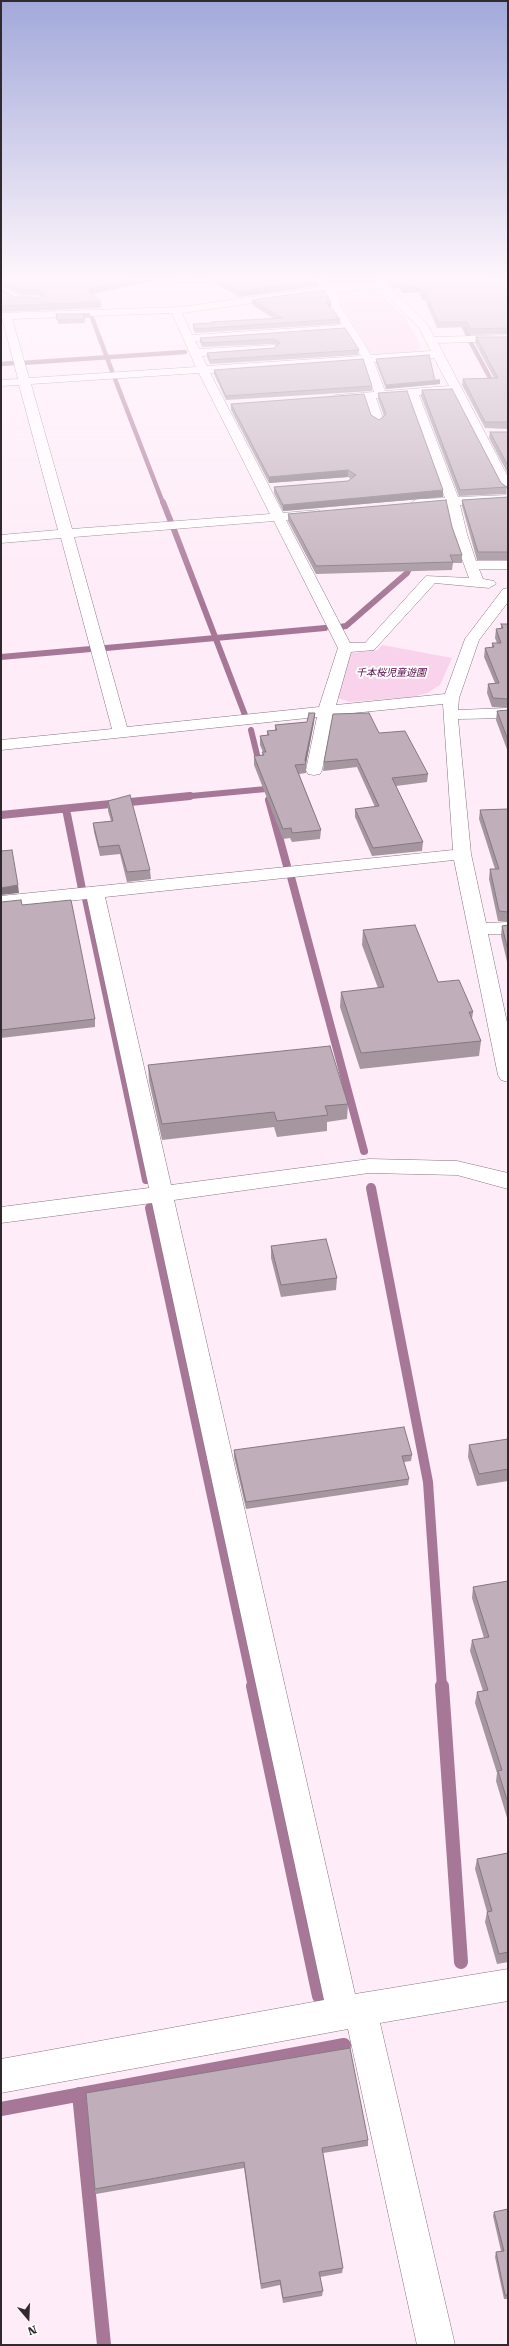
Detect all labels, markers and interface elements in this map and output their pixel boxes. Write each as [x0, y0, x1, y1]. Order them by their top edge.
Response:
park label: 千本桜児童遊園 [356, 667, 426, 679]
north arrow [8, 2298, 48, 2338]
text: N [26, 2322, 38, 2337]

